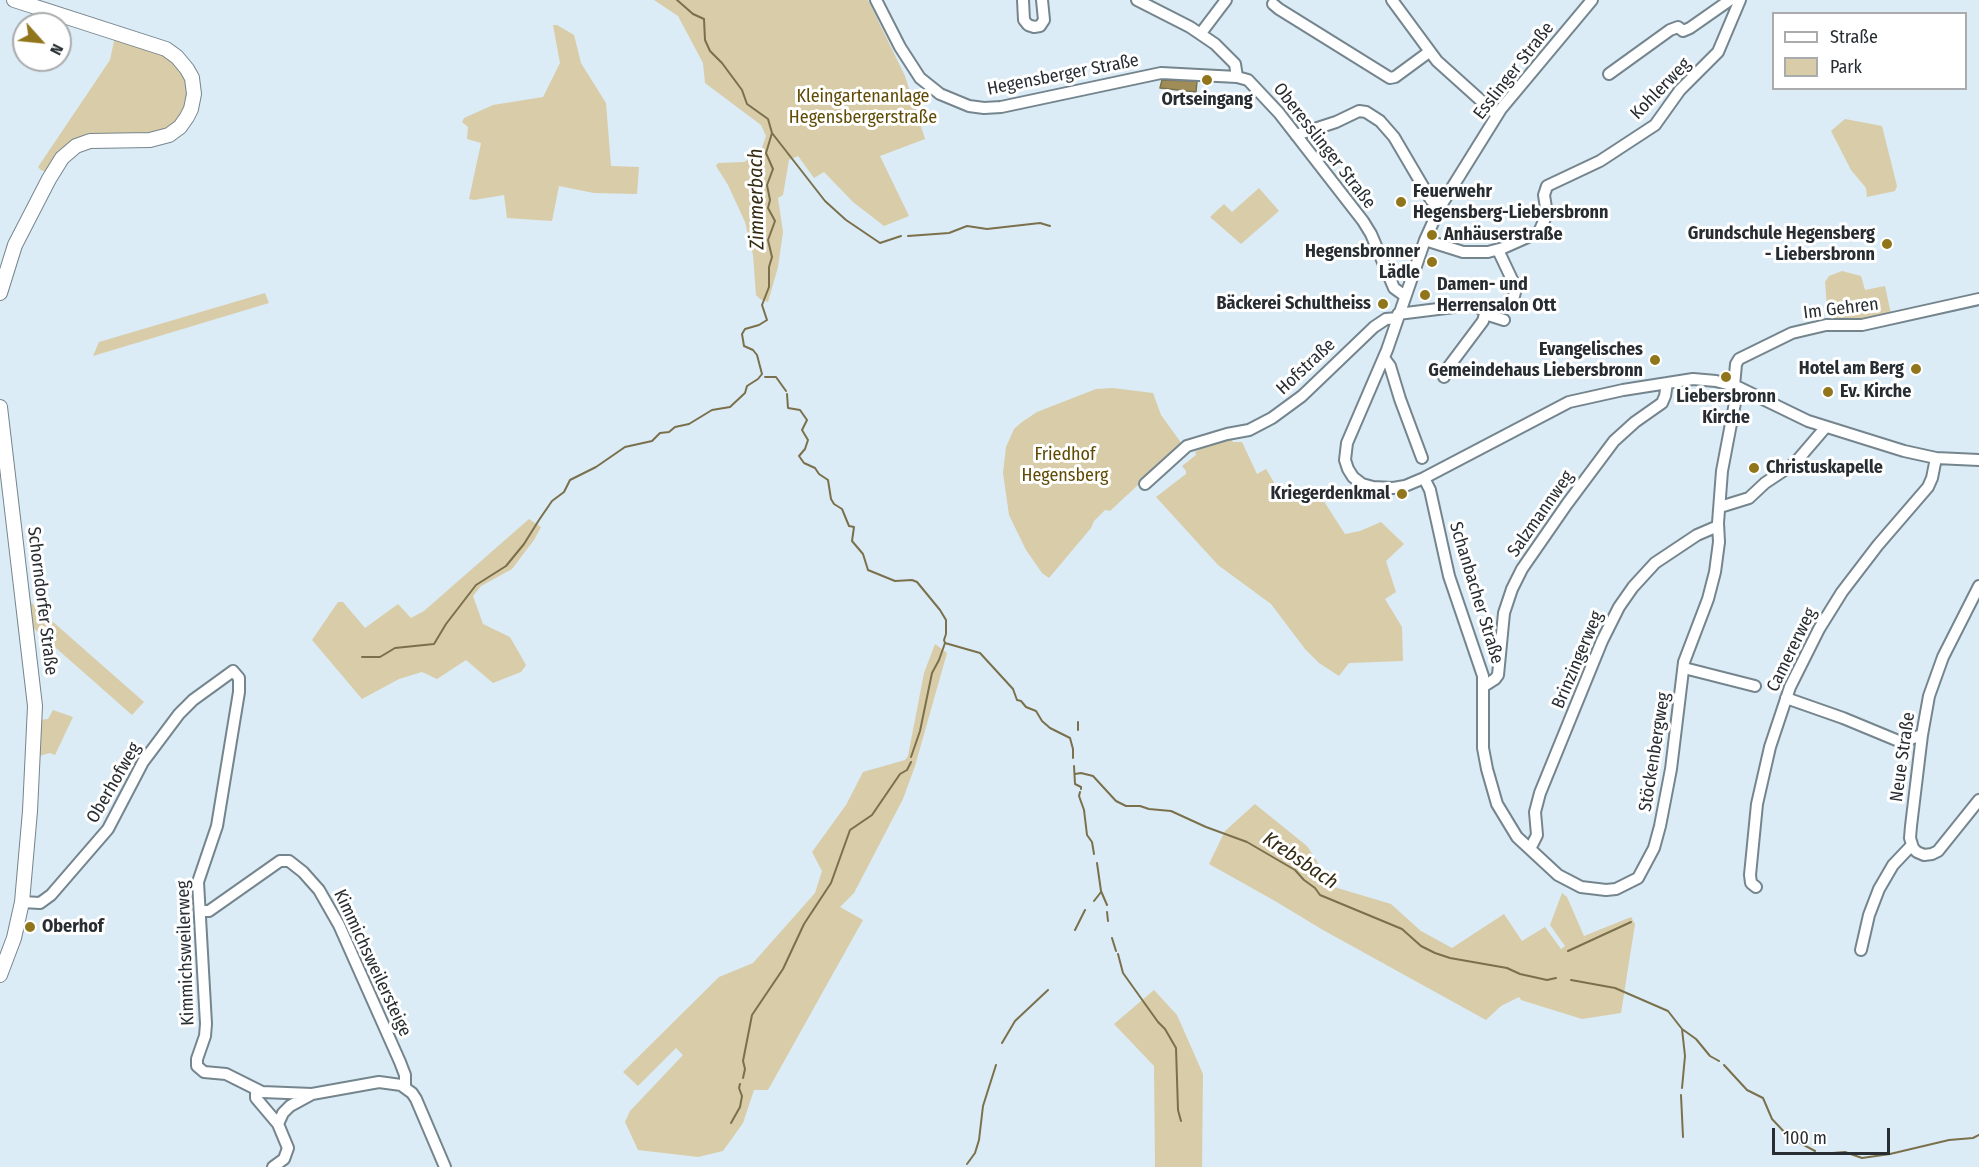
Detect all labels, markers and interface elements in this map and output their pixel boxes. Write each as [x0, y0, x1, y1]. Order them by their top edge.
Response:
north arrow [12, 12, 72, 72]
legend [1772, 12, 1967, 90]
street label: Esslinger Straße [1469, 18, 1559, 124]
text: Straße [1830, 26, 1878, 48]
text: N [46, 41, 67, 58]
street label: Hegensberger Straße [985, 50, 1141, 100]
street label: Kohlerweg [1626, 54, 1696, 124]
text: Park [1830, 56, 1862, 78]
marker: Ortseingang [1200, 73, 1214, 87]
street label: Oberesslinger Straße [1268, 79, 1380, 213]
park label: Kleingartenanlage Hegensbergerstraße [789, 86, 937, 128]
place label: Ortseingang [1161, 89, 1253, 111]
water label: Zimmerbach [744, 148, 770, 250]
place label: Feuerwehr Hegensberg-Liebersbronn [1413, 181, 1608, 224]
marker: Feuerwehr Hegensberg-Liebersbronn [1394, 195, 1408, 209]
place label: Grundschule Hegensberg - Liebersbronn [1688, 223, 1875, 266]
place label: Anhäuserstraße [1444, 224, 1563, 246]
marker: Anhäuserstraße [1425, 228, 1439, 242]
marker: Grundschule Hegensberg - Liebersbronn [1880, 237, 1894, 251]
place label: Hegensbronner Lädle [1305, 241, 1420, 284]
marker: Hegensbronner Lädle [1425, 255, 1439, 269]
place label: Damen- und Herrensalon Ott [1437, 274, 1556, 316]
marker: Damen- und Herrensalon Ott [1418, 288, 1432, 302]
place label: Bäckerei Schultheiss [1216, 293, 1371, 315]
street label: Im Gehren [1802, 294, 1880, 324]
marker: Bäckerei Schultheiss [1376, 297, 1390, 311]
street label: Hofstraße [1272, 334, 1340, 400]
place label: Evangelisches Gemeindehaus Liebersbronn [1428, 339, 1643, 382]
marker: Evangelisches Gemeindehaus Liebersbronn [1648, 353, 1662, 367]
place label: Hotel am Berg [1799, 358, 1904, 380]
marker: Hotel am Berg [1909, 362, 1923, 376]
marker: Liebersbronn Kirche [1719, 370, 1733, 384]
place label: Ev. Kirche [1840, 381, 1911, 403]
marker: Ev. Kirche [1821, 385, 1835, 399]
place label: Liebersbronn Kirche [1676, 386, 1776, 428]
park label: Friedhof Hegensberg [1022, 444, 1108, 486]
place label: Christuskapelle [1766, 457, 1883, 479]
marker: Christuskapelle [1747, 461, 1761, 475]
street label: Salzmannweg [1503, 467, 1579, 561]
place label: Kriegerdenkmal [1270, 483, 1390, 505]
marker: Kriegerdenkmal [1395, 487, 1409, 501]
street label: Schanbacher Straße [1444, 519, 1508, 667]
street label: Schorndorfer Straße [22, 526, 62, 676]
street label: Camererweg [1762, 605, 1822, 695]
street label: Brinzingerweg [1548, 608, 1608, 712]
street label: Stöckenbergweg [1635, 691, 1675, 813]
street label: Neue Straße [1886, 711, 1920, 803]
street label: Oberhofweg [82, 739, 146, 827]
water label: Krebsbach [1258, 827, 1342, 895]
street label: Kimmichsweilerweg [173, 880, 199, 1026]
street label: Kimmichsweilersteige [328, 886, 416, 1040]
place label: Oberhof [42, 916, 104, 938]
marker: Oberhof [23, 920, 37, 934]
scale bar [1775, 1116, 1894, 1154]
text: 100 m [1783, 1127, 1827, 1149]

